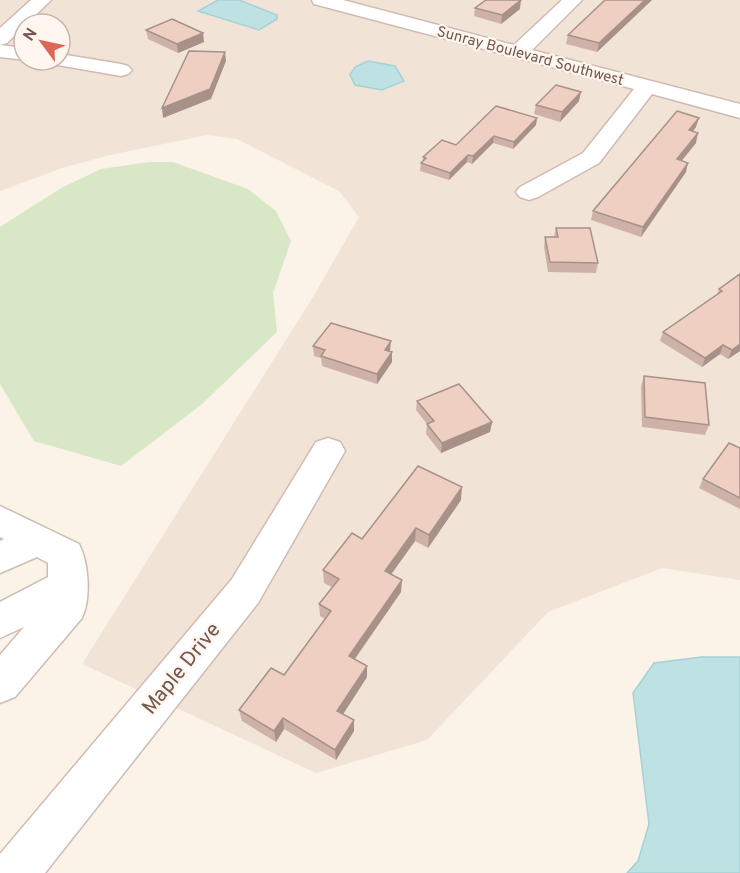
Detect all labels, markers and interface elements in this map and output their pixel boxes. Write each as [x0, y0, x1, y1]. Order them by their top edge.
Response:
north arrow [12, 12, 72, 72]
street label: Sunray Boulevard Southwest [434, 23, 626, 91]
text: N [20, 25, 43, 45]
street label: Maple Drive [137, 617, 227, 721]

